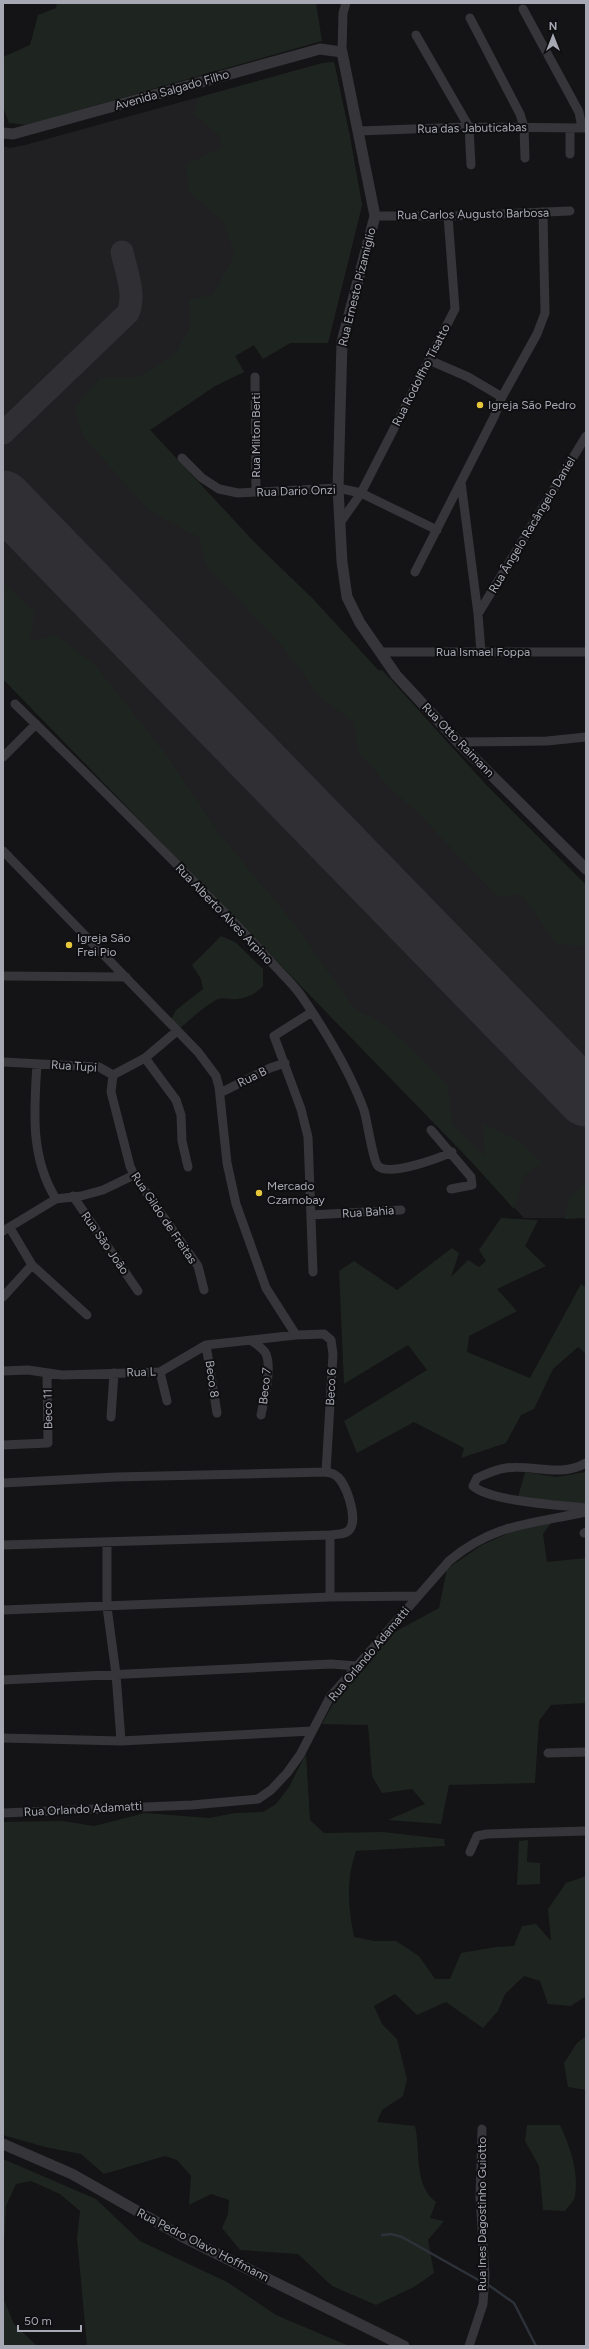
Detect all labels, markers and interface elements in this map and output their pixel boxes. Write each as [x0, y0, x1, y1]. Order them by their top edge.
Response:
north arrow [533, 16, 573, 56]
text: N [549, 20, 557, 33]
street label: Avenida Salgado Filho [113, 67, 231, 113]
street label: Rua das Jabuticabas [417, 120, 527, 136]
street label: Rua Carlos Augusto Barbosa [397, 206, 549, 222]
street label: Rua Ernesto Pizamiglio [335, 226, 379, 348]
street label: Rua Rodolfho Tisatto [389, 322, 453, 428]
street label: Rua Milton Berti [249, 392, 263, 478]
place label: Igreja São Pedro [488, 398, 576, 412]
marker: Igreja São Pedro [475, 400, 485, 410]
street label: Rua Ângelo Racângelo Daniel [486, 454, 578, 596]
street label: Rua Dario Onzi [256, 483, 336, 499]
street label: Rua Ismael Foppa [436, 645, 530, 659]
street label: Rua Otto Raimann [419, 700, 497, 780]
street label: Rua Alberto Alves Arpino [172, 861, 276, 967]
place label: Igreja São Frei Pio [77, 931, 131, 959]
marker: Igreja São Frei Pio [64, 940, 74, 950]
street label: Rua Tupi [51, 1057, 97, 1075]
street label: Rua B [235, 1064, 269, 1090]
street label: Rua Gildo de Freitas [128, 1170, 200, 1267]
place label: Mercado Czarnobay [267, 1179, 325, 1207]
marker: Mercado Czarnobay [254, 1188, 264, 1198]
street label: Rua Bahia [341, 1203, 395, 1221]
street label: Rua São João [78, 1209, 132, 1277]
street label: Beco 8 [202, 1359, 222, 1399]
street label: Rua L [126, 1364, 157, 1380]
street label: Beco 7 [256, 1366, 274, 1405]
street label: Beco 6 [323, 1368, 339, 1406]
street label: Beco 11 [41, 1389, 55, 1429]
street label: Rua Orlando Adamatti [326, 1604, 412, 1704]
street label: Rua Orlando Adamatti [23, 1799, 143, 1819]
street label: Rua Ines Dagostinho Guiotto [475, 2137, 489, 2291]
street label: Rua Pedro Olavo Hoffmann [135, 2206, 272, 2285]
scale bar [18, 2307, 81, 2333]
text: 50 m [24, 2314, 52, 2328]

